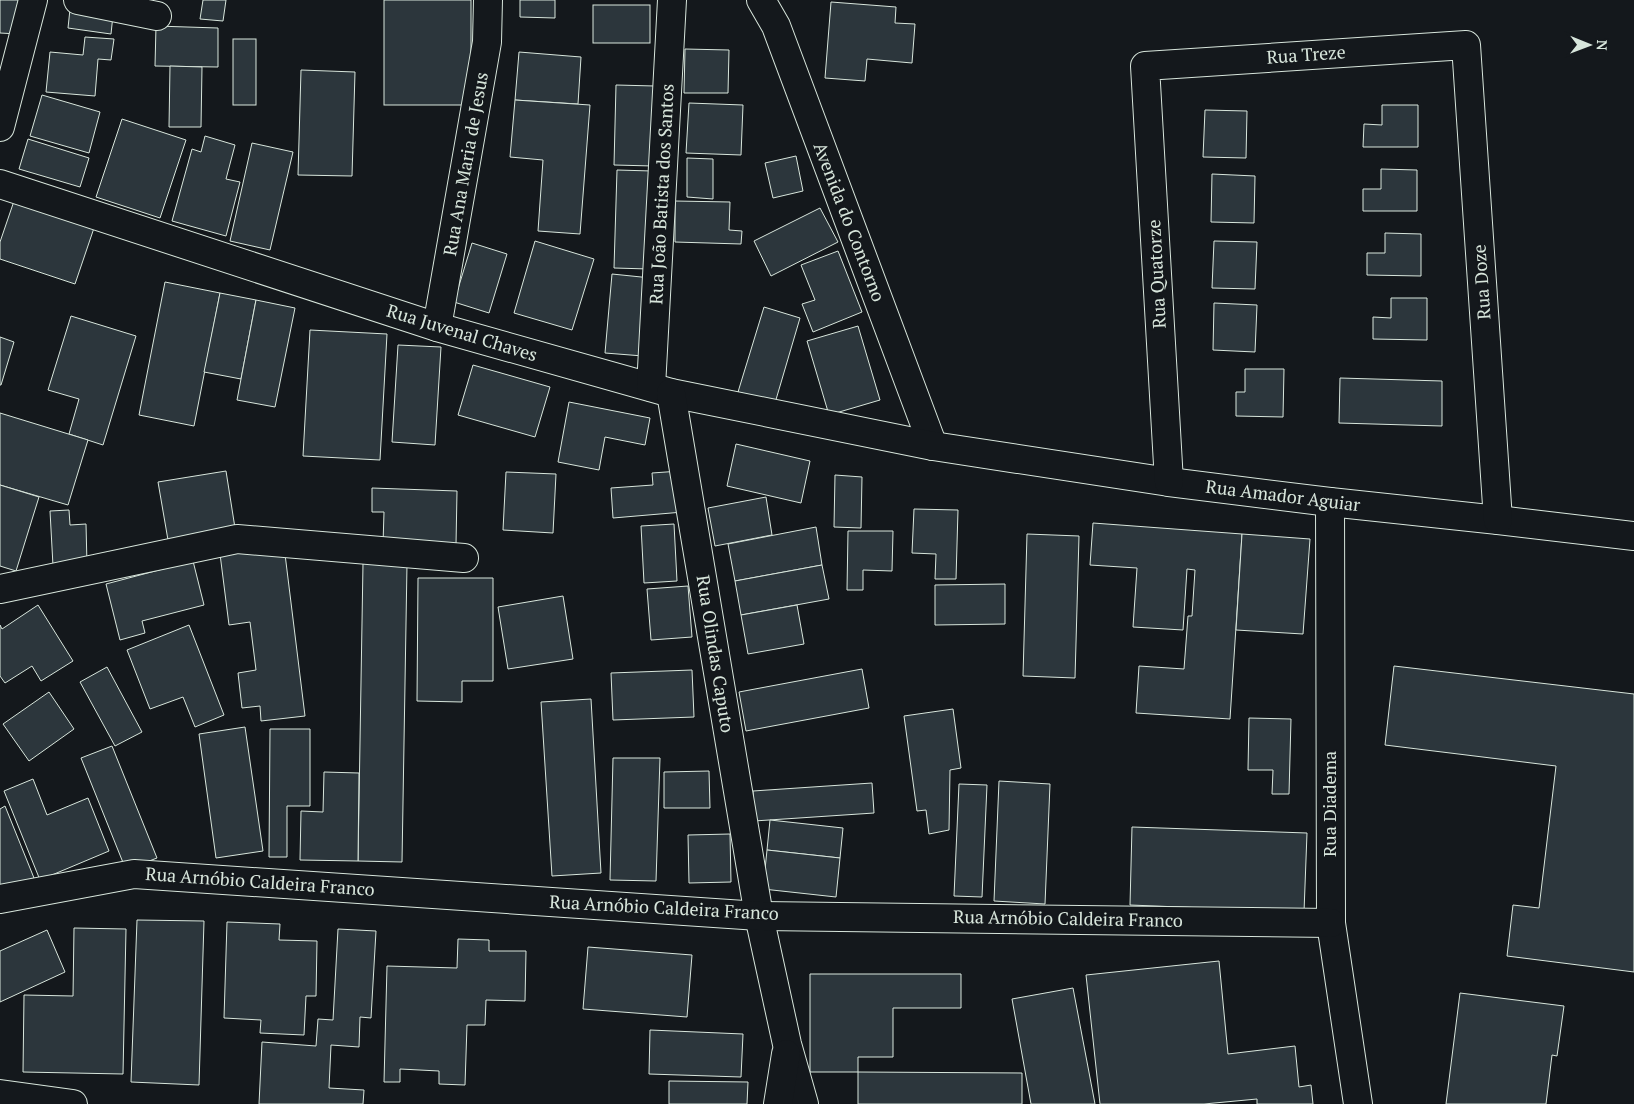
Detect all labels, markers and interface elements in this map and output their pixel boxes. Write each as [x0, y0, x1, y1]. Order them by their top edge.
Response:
north arrow [1564, 20, 1614, 70]
street label: Rua Treze [1266, 39, 1346, 69]
text: N [1593, 40, 1612, 51]
street label: Rua Ana Maria de Jesus [437, 70, 493, 258]
street label: Rua João Batista dos Santos [643, 83, 679, 305]
street label: Avenida do Contorno [808, 139, 891, 305]
street label: Rua Quatorze [1141, 219, 1171, 329]
street label: Rua Doze [1466, 244, 1496, 321]
street label: Rua Juvenal Chaves [384, 298, 540, 366]
street label: Rua Amador Aguiar [1204, 474, 1362, 516]
street label: Rua Olindas Caputo [692, 573, 740, 734]
street label: Rua Diadema [1317, 751, 1341, 857]
street label: Rua Arnóbio Caldeira Franco [145, 861, 376, 901]
street label: Rua Arnóbio Caldeira Franco [549, 889, 779, 925]
street label: Rua Arnóbio Caldeira Franco [953, 904, 1183, 932]

